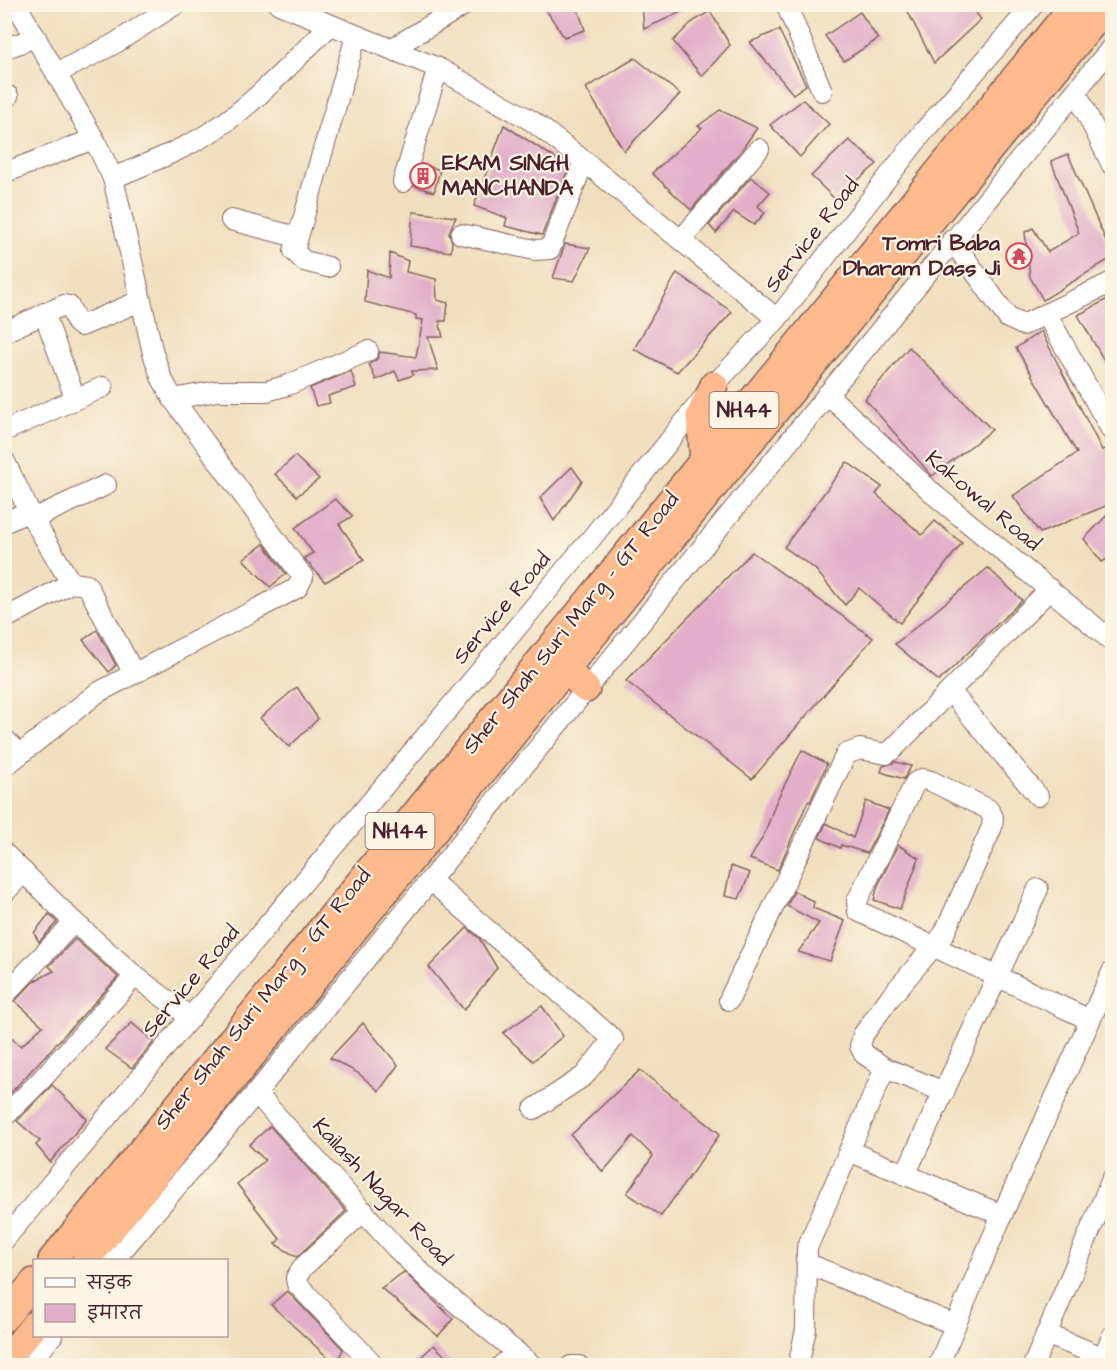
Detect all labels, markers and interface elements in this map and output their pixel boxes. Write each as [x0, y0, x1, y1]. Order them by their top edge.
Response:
place label: EKAM SINGH MANCHANDA [442, 148, 574, 204]
building icon: EKAM SINGH MANCHANDA [408, 161, 438, 191]
street label: Service Road [757, 171, 867, 299]
place label: Tomri Baba Dharam Dass Ji [843, 228, 1001, 284]
temple icon: Tomri Baba Dharam Dass Ji [1004, 241, 1034, 271]
road number: NH44 [710, 392, 778, 428]
street label: Kakowal Road [919, 443, 1047, 559]
street label: Sher Shah Suri Marg - GT Road [455, 485, 687, 761]
street label: Service Road [446, 545, 558, 671]
road number: NH44 [366, 813, 434, 849]
street label: Sher Shah Suri Marg - GT Road [147, 861, 379, 1137]
street label: Service Road [135, 918, 247, 1044]
street label: Kailash Nagar Road [304, 1111, 459, 1274]
legend [33, 1259, 228, 1337]
text: सड़क [86, 1271, 132, 1296]
text: इमारत [87, 1301, 143, 1326]

